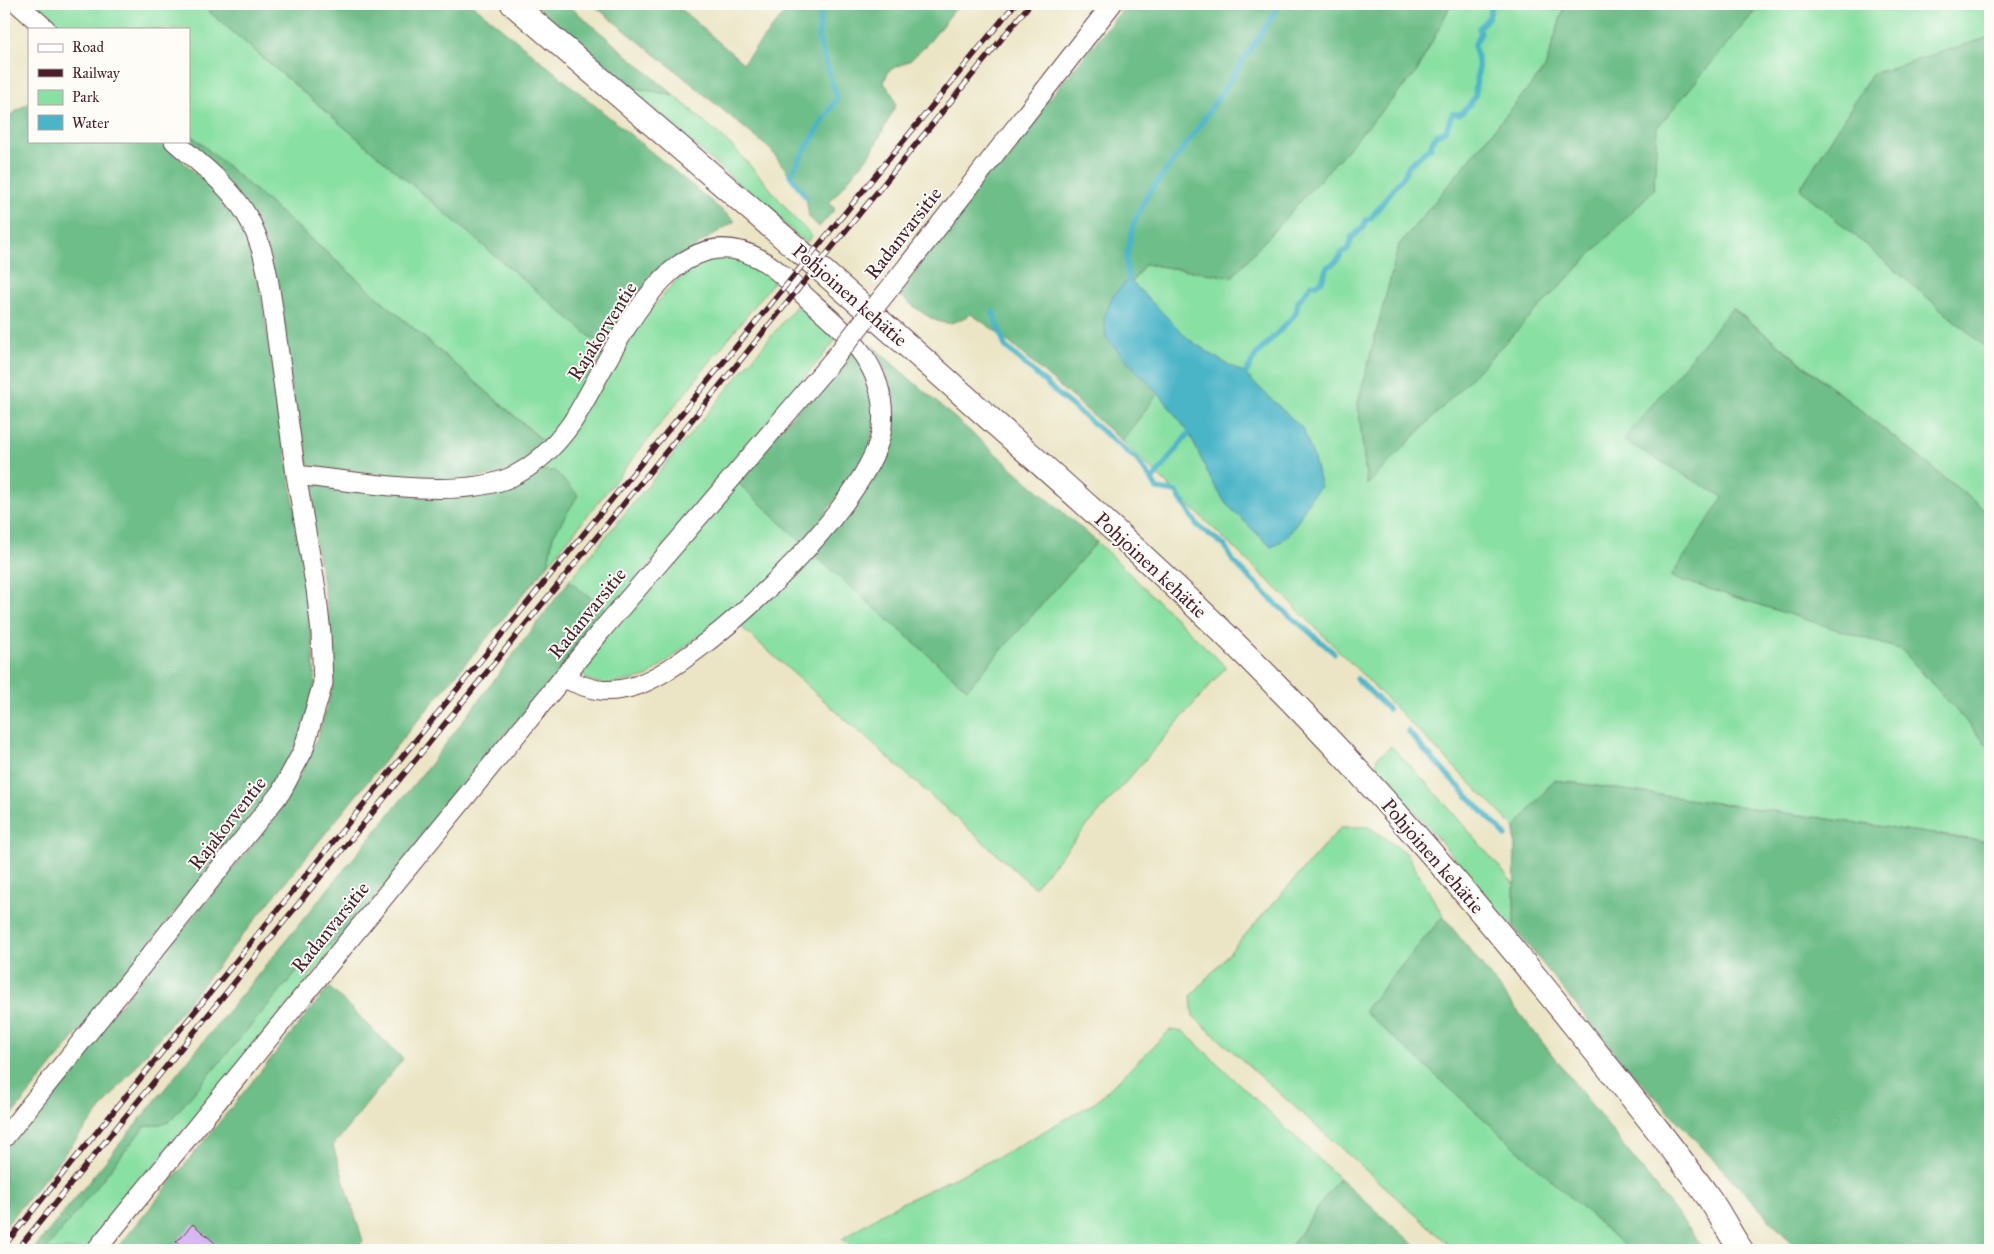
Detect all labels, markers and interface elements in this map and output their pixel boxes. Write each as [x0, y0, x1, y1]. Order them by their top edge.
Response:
legend [28, 28, 190, 142]
text: Road [72, 38, 104, 56]
text: Railway [72, 64, 121, 82]
text: Park [72, 88, 99, 106]
text: Water [72, 114, 109, 132]
street label: Radanvarsitie [860, 182, 946, 284]
street label: Pohjoinen kehätie [787, 238, 913, 352]
street label: Rajakorventie [562, 277, 642, 385]
street label: Pohjoinen kehätie [1090, 507, 1212, 623]
street label: Radanvarsitie [543, 562, 631, 664]
street label: Rajakorventie [183, 771, 271, 875]
street label: Pohjoinen kehätie [1376, 793, 1490, 919]
street label: Radanvarsitie [286, 876, 374, 978]

